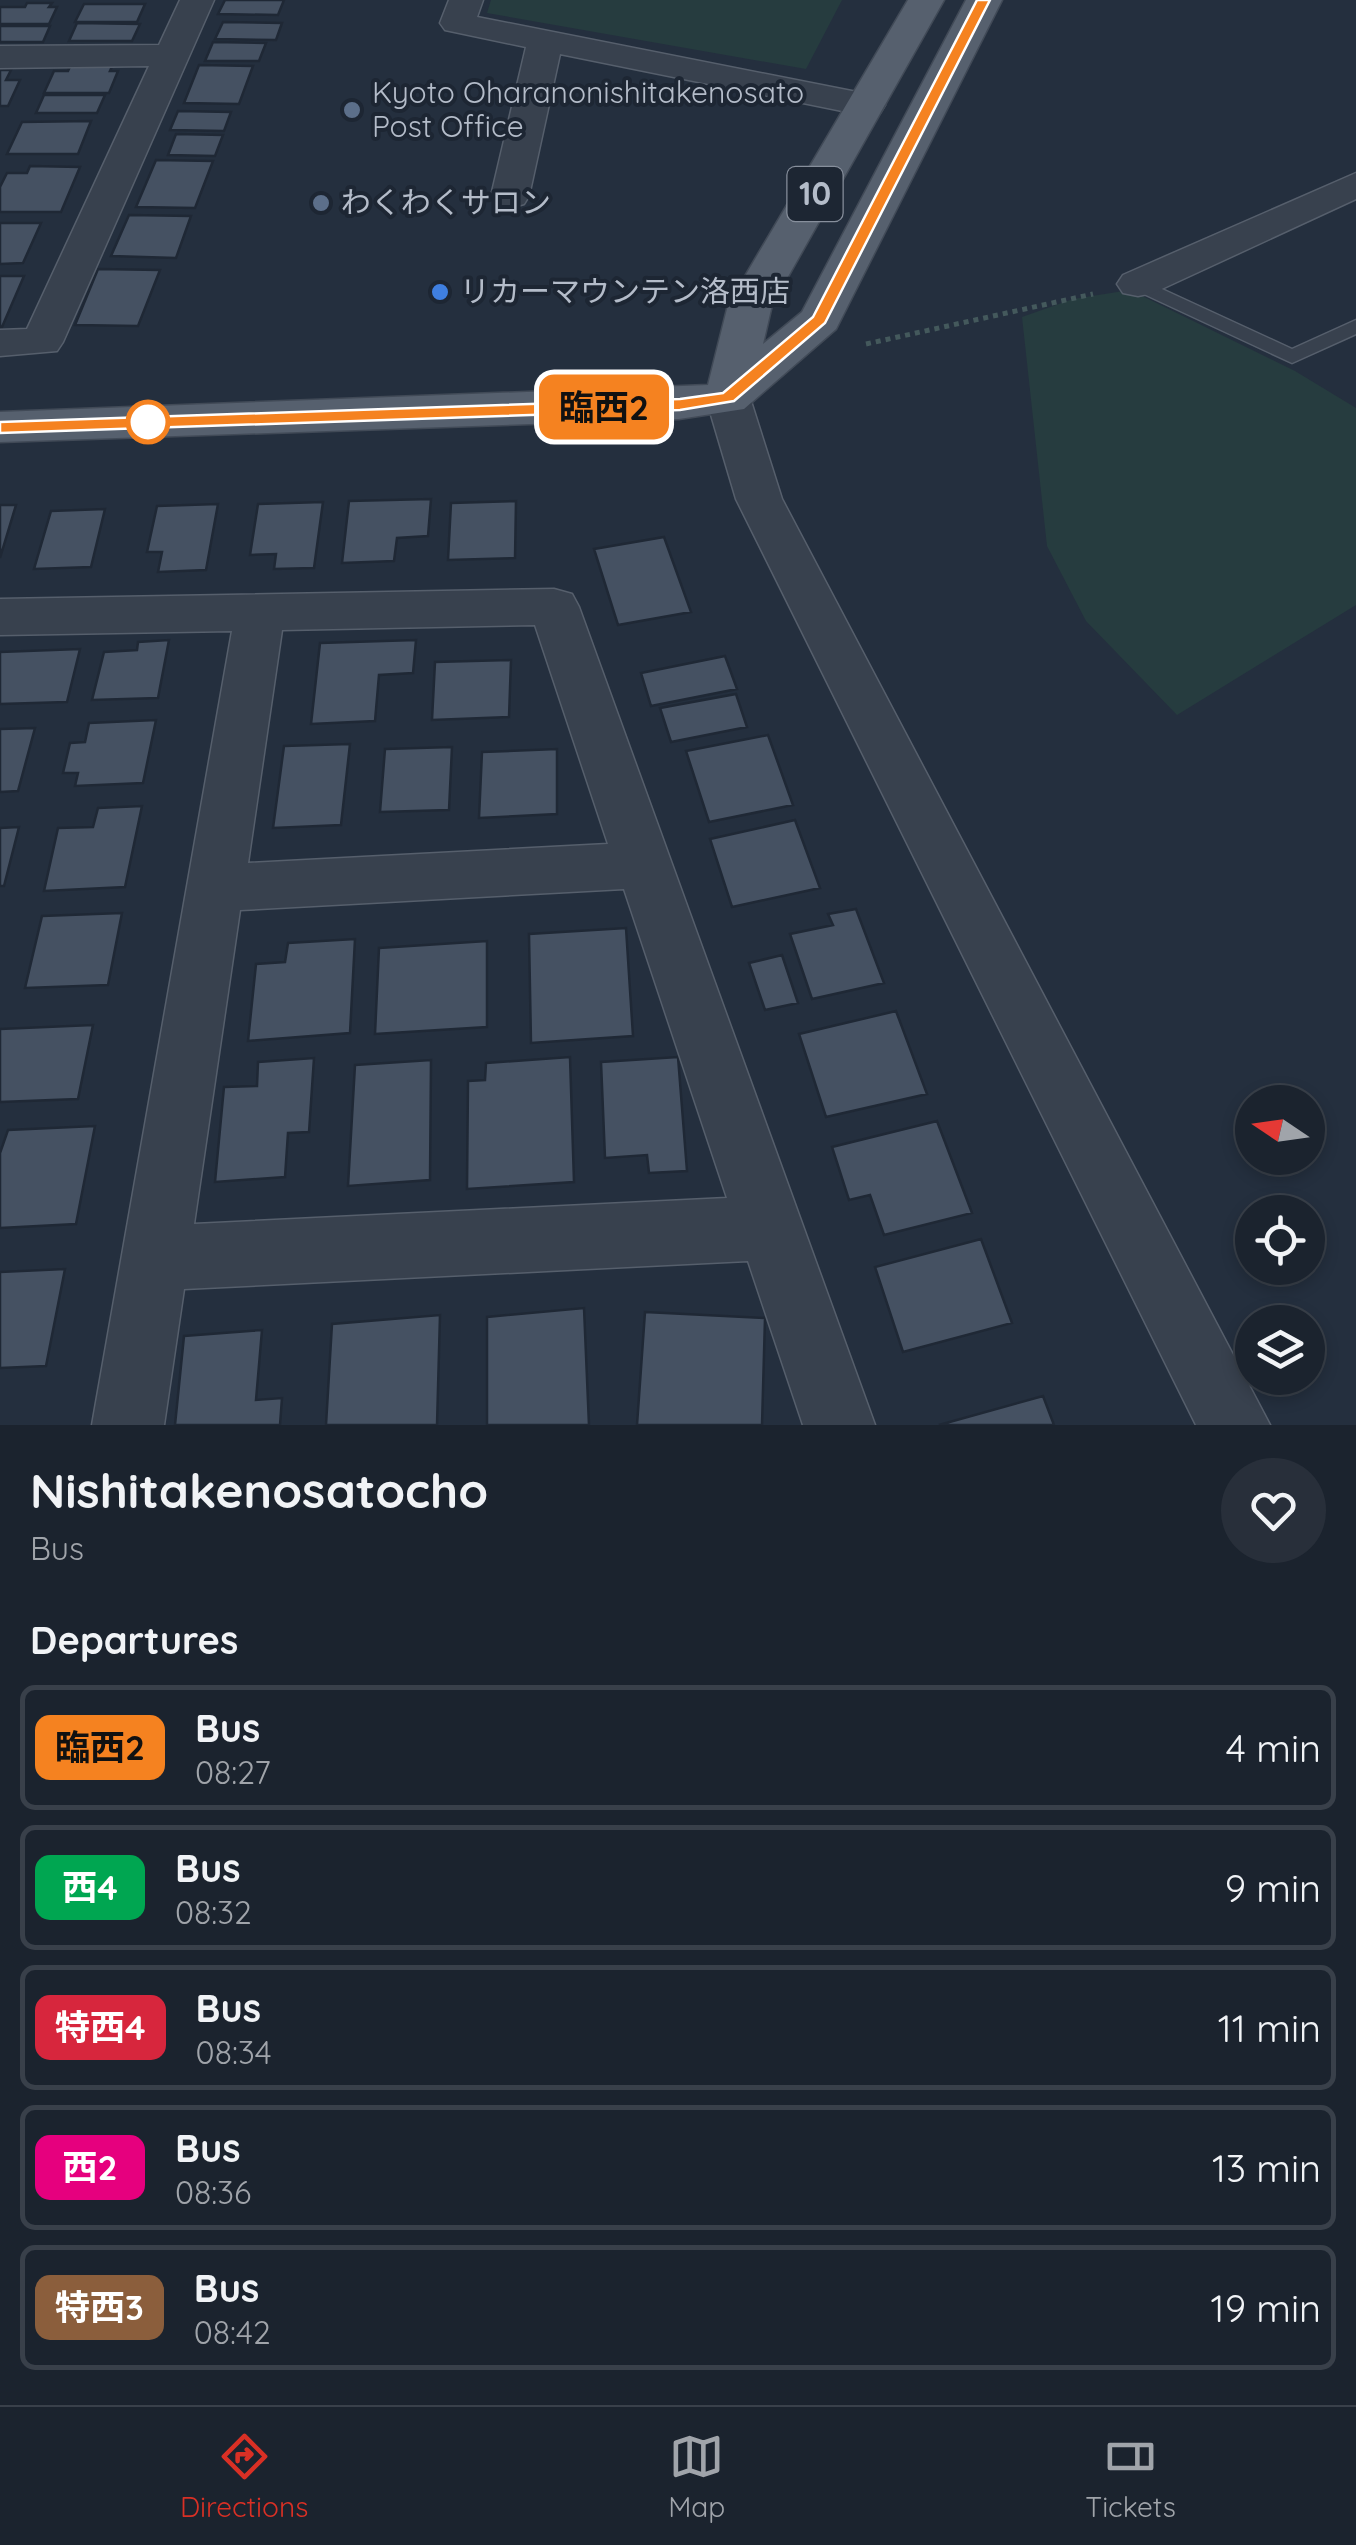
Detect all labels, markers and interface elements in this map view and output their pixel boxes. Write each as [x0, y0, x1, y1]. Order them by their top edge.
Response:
place label: Kyoto Oharanonishitakenosato Post Office [372, 73, 804, 145]
marker: Kyoto Oharanonishitakenosato Post Office [341, 99, 363, 121]
road number: 10 [788, 167, 842, 221]
place label: わくわくサロン [341, 183, 551, 221]
marker: わくわくサロン [310, 192, 332, 214]
place label: リカーマウンテン洛西店 [460, 272, 790, 310]
marker: リカーマウンテン洛西店 [429, 281, 451, 303]
line badge: 臨西2 [546, 374, 662, 440]
text: 臨西2 [559, 385, 649, 429]
unlabelled marker [127, 401, 169, 443]
north arrow [1235, 1085, 1325, 1175]
map controls [1235, 1085, 1325, 1395]
button: locate [1235, 1195, 1325, 1285]
button: layers [1235, 1305, 1325, 1395]
button: heart [1221, 1458, 1326, 1563]
text: Nishitakenosatocho [30, 1460, 488, 1520]
text: Bus [30, 1528, 84, 1568]
text: Departures [30, 1616, 238, 1664]
text: Bus [195, 1704, 260, 1752]
text: 4 min [1226, 1724, 1321, 1772]
text: 臨西2 [55, 1725, 145, 1769]
text: 08:27 [195, 1752, 271, 1792]
text: Bus [175, 1844, 241, 1892]
text: 9 min [1225, 1864, 1321, 1912]
text: 西4 [62, 1865, 118, 1909]
text: 08:32 [175, 1892, 252, 1932]
text: Bus [196, 1984, 261, 2032]
text: 11 min [1218, 2004, 1321, 2052]
text: 特西4 [55, 2005, 146, 2049]
text: 08:34 [196, 2032, 272, 2072]
text: Bus [175, 2124, 241, 2172]
text: 13 min [1212, 2144, 1321, 2192]
text: 西2 [63, 2145, 117, 2189]
text: 08:36 [175, 2172, 251, 2212]
text: Bus [194, 2264, 259, 2312]
text: 19 min [1211, 2284, 1321, 2332]
text: 特西3 [55, 2285, 144, 2329]
text: 08:42 [194, 2312, 271, 2352]
tab: Directions [180, 2429, 308, 2524]
tab: Map [668, 2429, 725, 2524]
tab: Tickets [1085, 2429, 1176, 2524]

